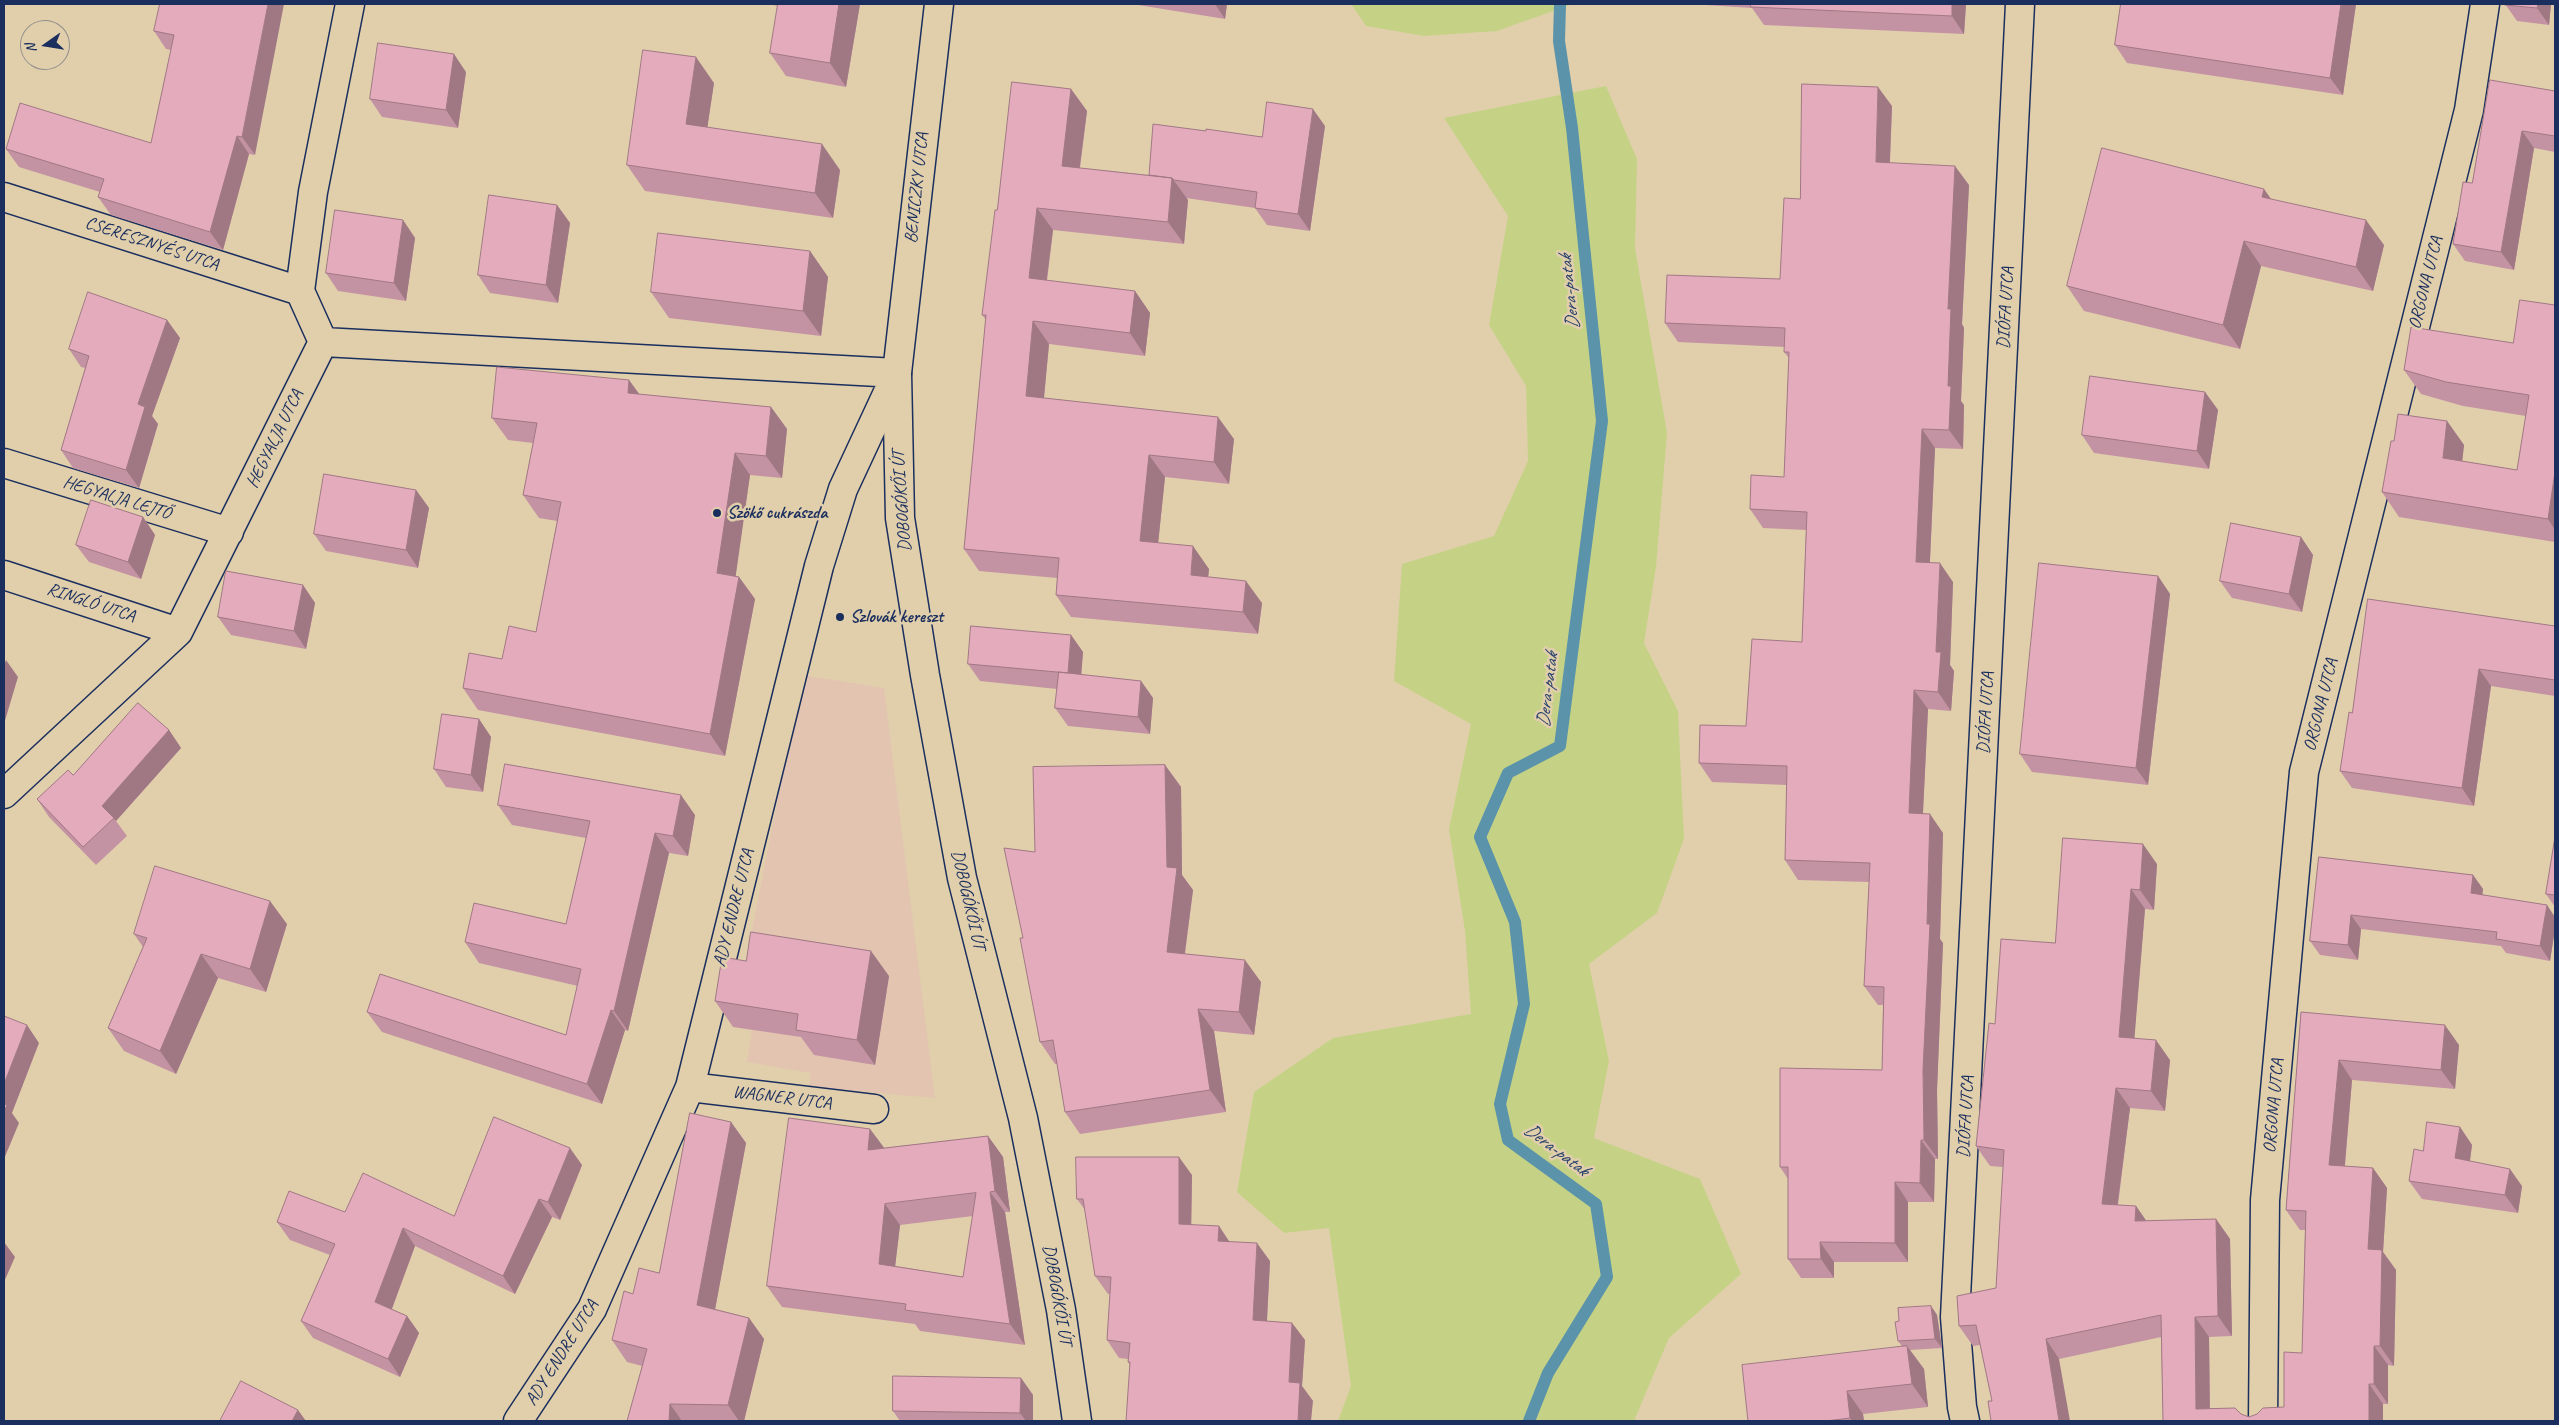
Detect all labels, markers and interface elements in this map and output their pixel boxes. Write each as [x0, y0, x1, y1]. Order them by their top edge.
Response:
north arrow [20, 20, 70, 70]
text: N [22, 42, 40, 54]
street label: BENICZKY UTCA [900, 132, 934, 244]
street label: CSERESZNYÉS UTCA [82, 212, 222, 276]
street label: ORGONA UTCA [2404, 235, 2448, 331]
water label: Dera-patak [1555, 254, 1585, 330]
street label: DIÓFA UTCA [1993, 266, 2019, 350]
street label: HEGYALJA UTCA [242, 386, 308, 492]
street label: DOBOGÓKŐI ÚT [888, 450, 916, 552]
street label: HEGYALJA LEJTŐ [61, 471, 173, 525]
place label: Szökő cukrászda [727, 502, 827, 524]
marker: Szökő cukrászda [711, 507, 723, 519]
street label: RINGLÓ UTCA [44, 579, 138, 627]
place label: Szlovák kereszt [850, 606, 943, 628]
marker: Szlovák kereszt [834, 611, 846, 623]
water label: Dera-patak [1532, 652, 1564, 728]
street label: ORGONA UTCA [2299, 657, 2343, 753]
street label: DIÓFA UTCA [1973, 671, 1999, 755]
street label: ADY ENDRE UTCA [709, 847, 759, 969]
street label: DOBOGÓKŐI ÚT [946, 848, 990, 952]
street label: ORGONA UTCA [2259, 1058, 2289, 1154]
street label: DIÓFA UTCA [1953, 1075, 1979, 1159]
street label: WAGNER UTCA [731, 1081, 833, 1115]
water label: Dera-patak [1519, 1119, 1593, 1181]
street label: DOBOGÓKŐI ÚT [1038, 1243, 1076, 1347]
street label: ADY ENDRE UTCA [521, 1296, 603, 1410]

